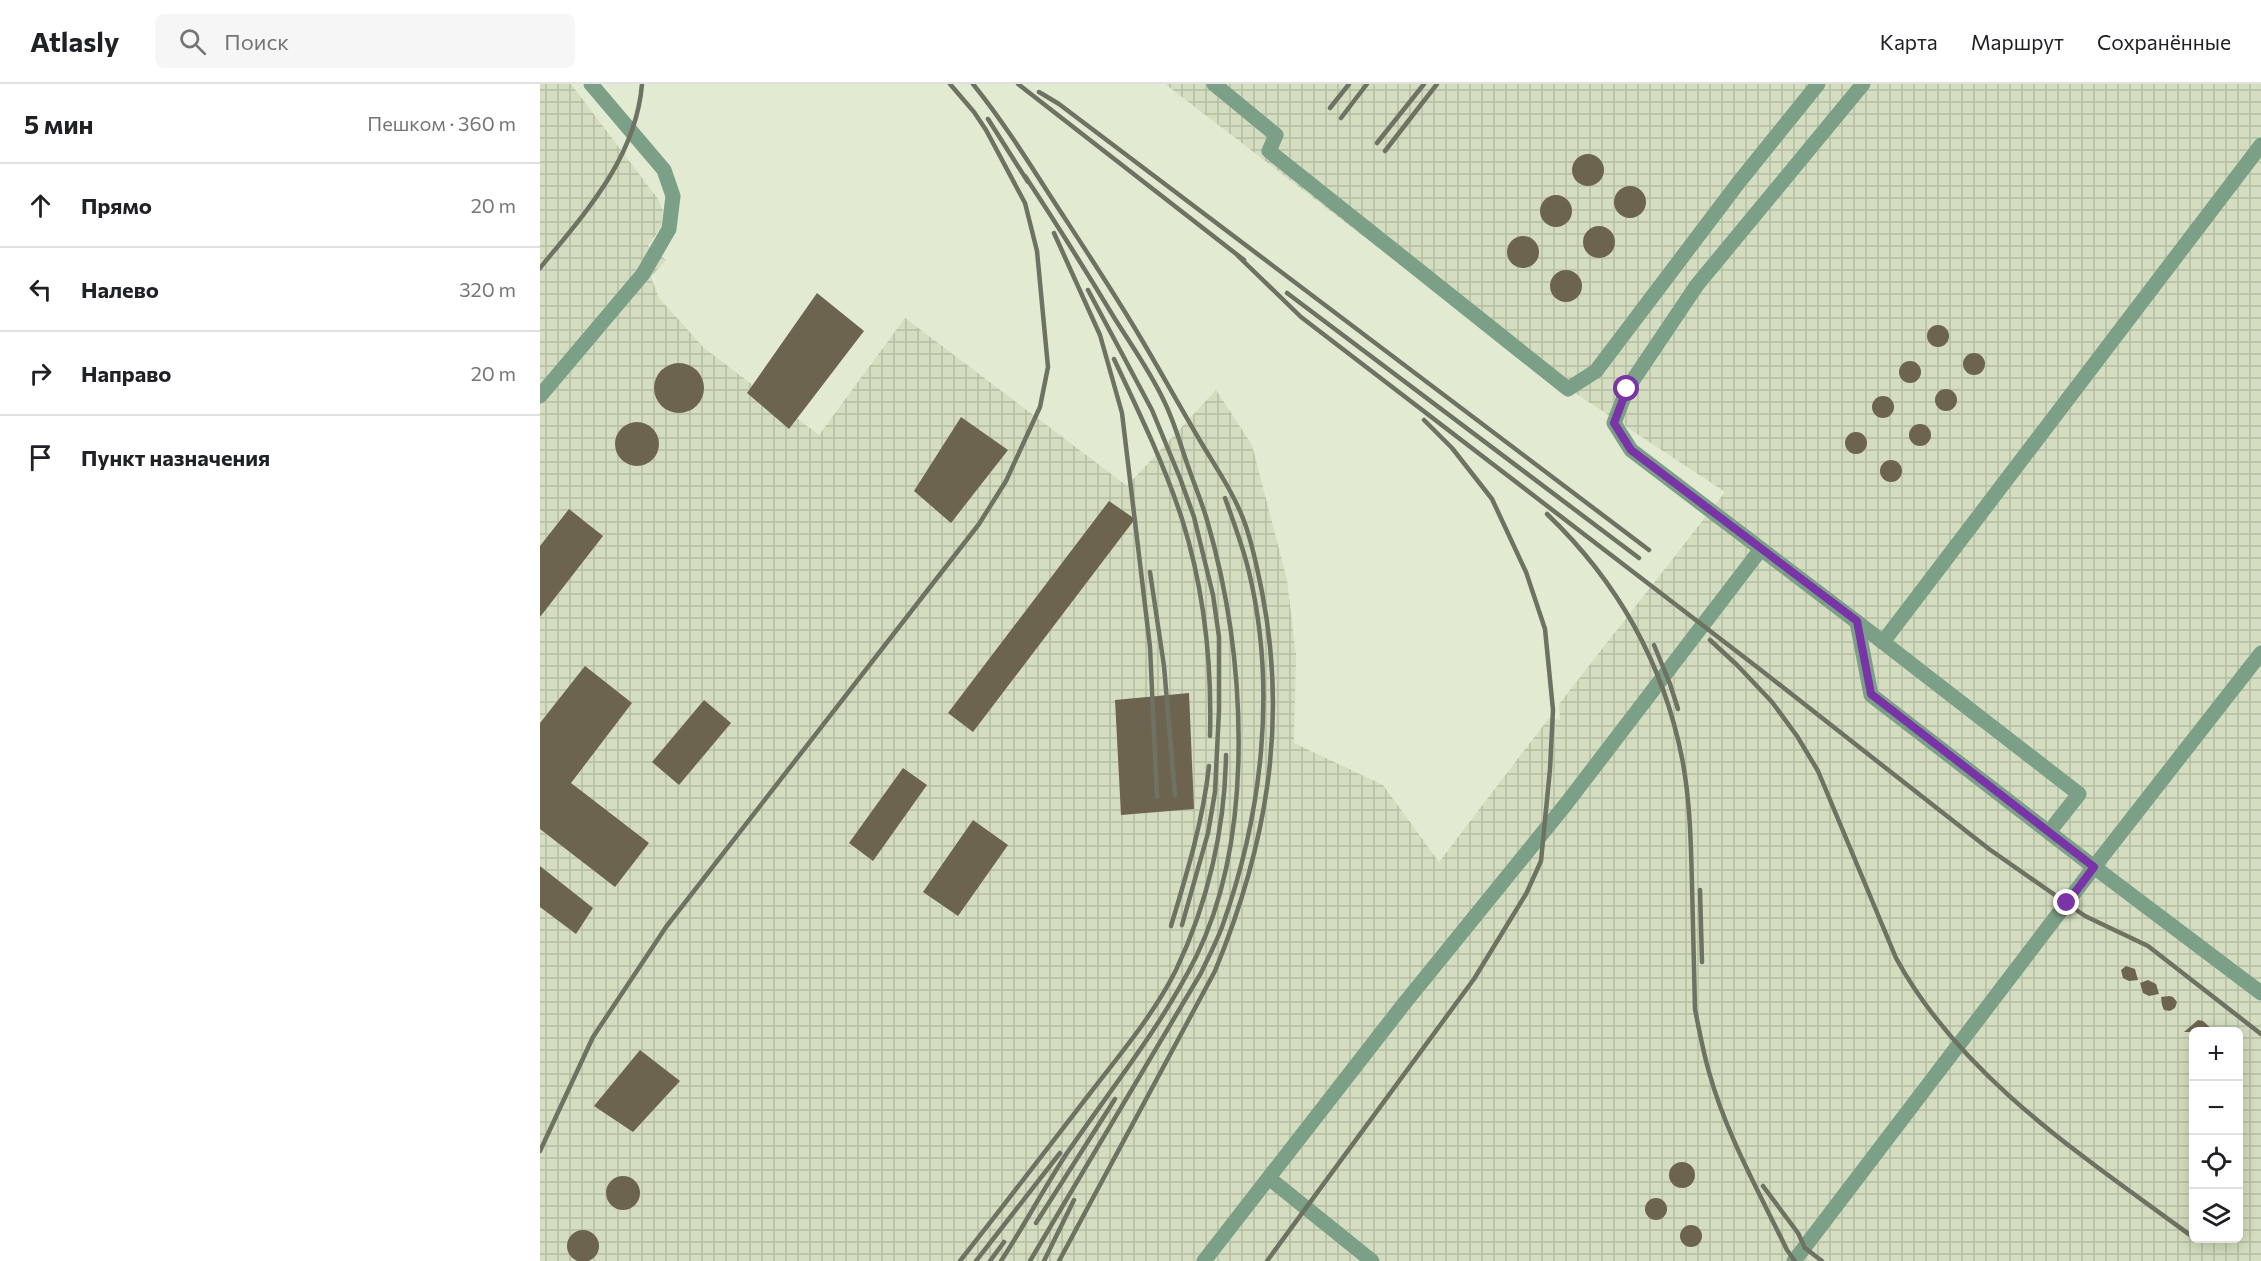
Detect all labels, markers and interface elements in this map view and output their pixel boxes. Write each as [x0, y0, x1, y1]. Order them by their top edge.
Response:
search box [155, 14, 575, 68]
text: Atlasly [30, 24, 119, 58]
icon: search [176, 25, 209, 58]
text: Поиск [224, 28, 289, 55]
text: Карта [1880, 29, 1938, 54]
text: Маршрут [1971, 29, 2064, 54]
text: Сохранённые [2097, 29, 2231, 54]
text: 5 мин [24, 108, 94, 139]
text: Пешком · 360 m [367, 111, 516, 135]
icon: ahead [24, 189, 57, 222]
text: Прямо [81, 192, 152, 219]
text: 20 m [471, 193, 516, 217]
icon: left [24, 273, 57, 306]
text: Налево [81, 276, 159, 303]
text: 320 m [459, 277, 516, 301]
icon: right [24, 357, 57, 390]
text: Направо [81, 360, 171, 387]
text: 20 m [471, 361, 516, 385]
route start [1613, 375, 1639, 401]
icon: arrive [24, 441, 57, 474]
text: Пункт назначения [81, 444, 270, 471]
route end [2053, 889, 2079, 915]
map controls [2189, 1027, 2243, 1243]
button: + [2189, 1027, 2243, 1081]
button: − [2189, 1081, 2243, 1135]
button: locate [2189, 1135, 2243, 1189]
button: layers [2189, 1189, 2243, 1243]

